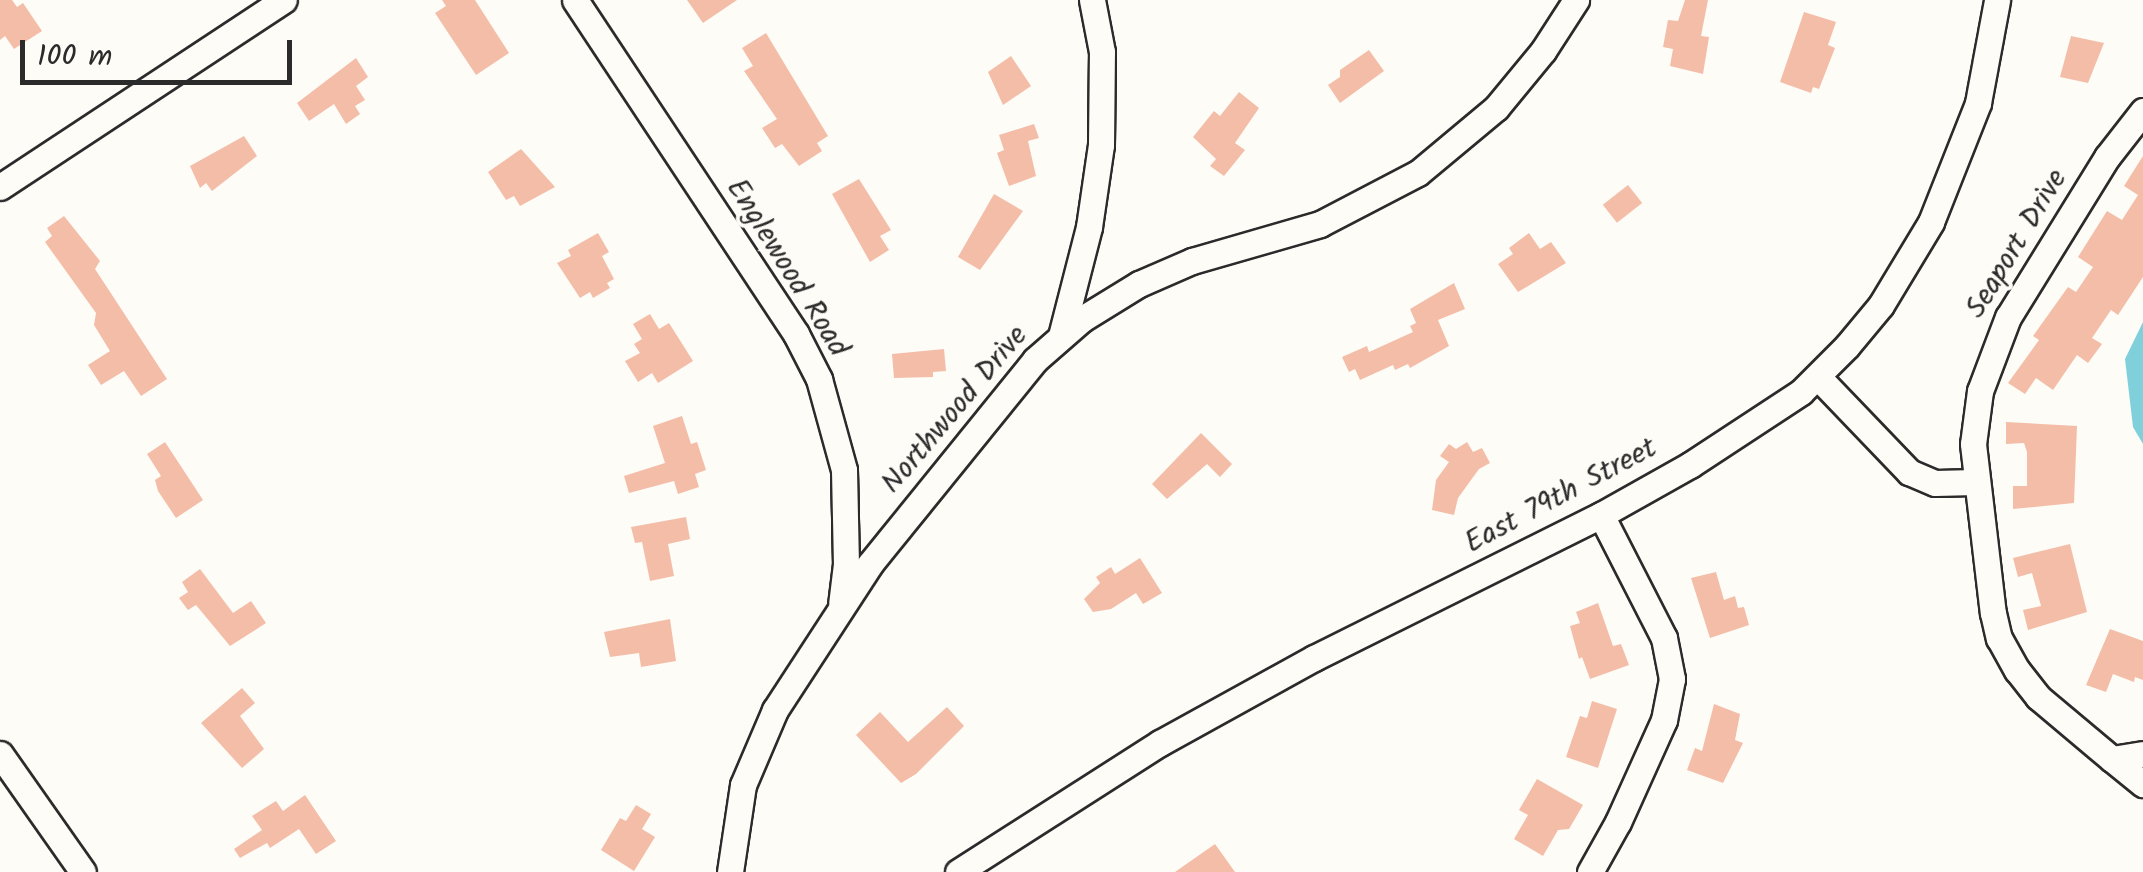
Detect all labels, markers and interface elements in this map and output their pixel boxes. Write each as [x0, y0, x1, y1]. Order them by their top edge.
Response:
scale bar [25, 20, 298, 82]
text: 100 m [37, 33, 112, 81]
street label: Seaport Drive [1958, 163, 2076, 325]
street label: Englewood Road [718, 172, 856, 364]
street label: Northwood Drive [874, 319, 1036, 501]
street label: East 79th Street [1459, 430, 1663, 562]

